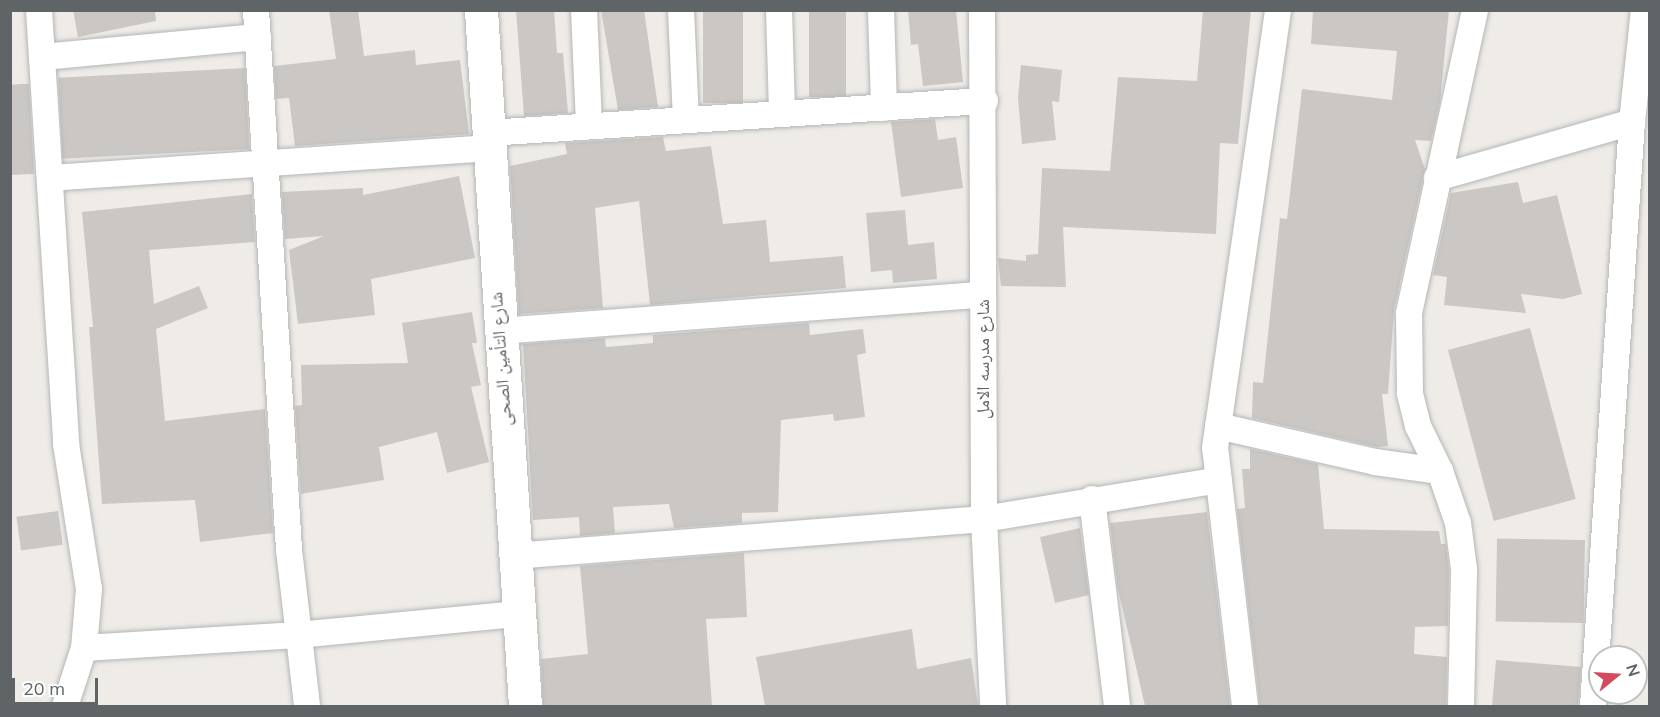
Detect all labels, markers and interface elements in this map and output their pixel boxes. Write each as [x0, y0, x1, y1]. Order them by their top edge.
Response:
street label: شارع التأمين الصحى [486, 291, 516, 427]
street label: شارع مدرسه الامل [972, 299, 994, 419]
north arrow [1588, 645, 1648, 705]
text: N [1622, 661, 1645, 679]
scale bar [15, 666, 100, 704]
text: 20 m [23, 677, 65, 700]

